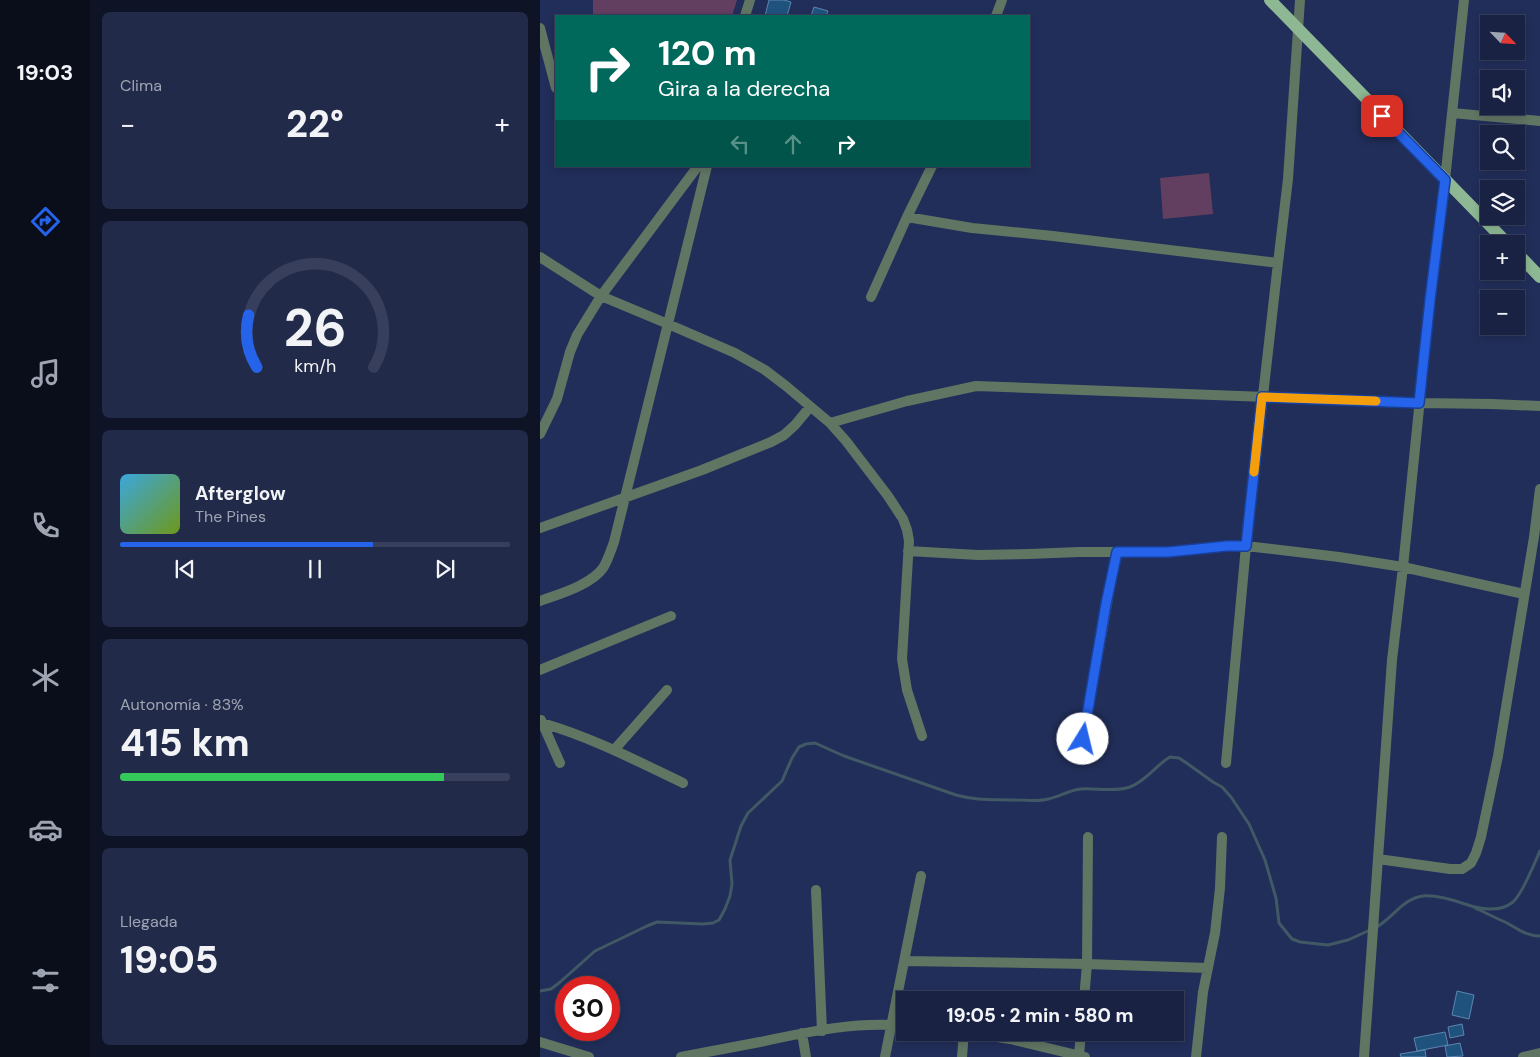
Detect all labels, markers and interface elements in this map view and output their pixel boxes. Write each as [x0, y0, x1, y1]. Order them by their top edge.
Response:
north arrow [1480, 15, 1525, 60]
map controls [1480, 15, 1525, 335]
text: 120 m [658, 30, 757, 76]
icon: right [575, 35, 640, 100]
text: 19:03 [17, 58, 73, 87]
button: sound [1480, 70, 1525, 115]
text: Gira a la derecha [658, 74, 830, 103]
text: Clima [120, 75, 162, 96]
pin [1361, 95, 1403, 137]
text: 22° [286, 99, 344, 149]
icon: arrive [1368, 102, 1396, 130]
text: − [120, 106, 135, 143]
text: + [495, 106, 510, 143]
button: search [1480, 125, 1525, 170]
icon: left [726, 130, 754, 158]
icon: ahead [779, 130, 807, 158]
icon: right [832, 130, 860, 158]
button: layers [1480, 180, 1525, 225]
icon: directions [28, 204, 63, 239]
button: + [1480, 235, 1525, 280]
button: − [1480, 290, 1525, 335]
text: 26 [284, 294, 346, 362]
text: km/h [294, 354, 336, 378]
icon: music [28, 356, 63, 391]
text: Afterglow [195, 481, 286, 506]
text: The Pines [195, 506, 266, 527]
icon: phone [28, 508, 63, 543]
icon: previous [171, 555, 199, 583]
icon: pause [301, 555, 329, 583]
icon: next [431, 555, 459, 583]
icon: climate [28, 660, 63, 695]
text: Autonomía · 83% [120, 694, 244, 715]
position arrow [1056, 712, 1108, 764]
text: 415 km [120, 718, 250, 768]
icon: car [28, 812, 63, 847]
text: Llegada [120, 911, 177, 932]
text: 19:05 [120, 935, 219, 985]
icon: filters [28, 963, 63, 998]
speed limit sign: 30 [555, 976, 620, 1041]
text: 19:05 · 2 min · 580 m [947, 1003, 1133, 1028]

